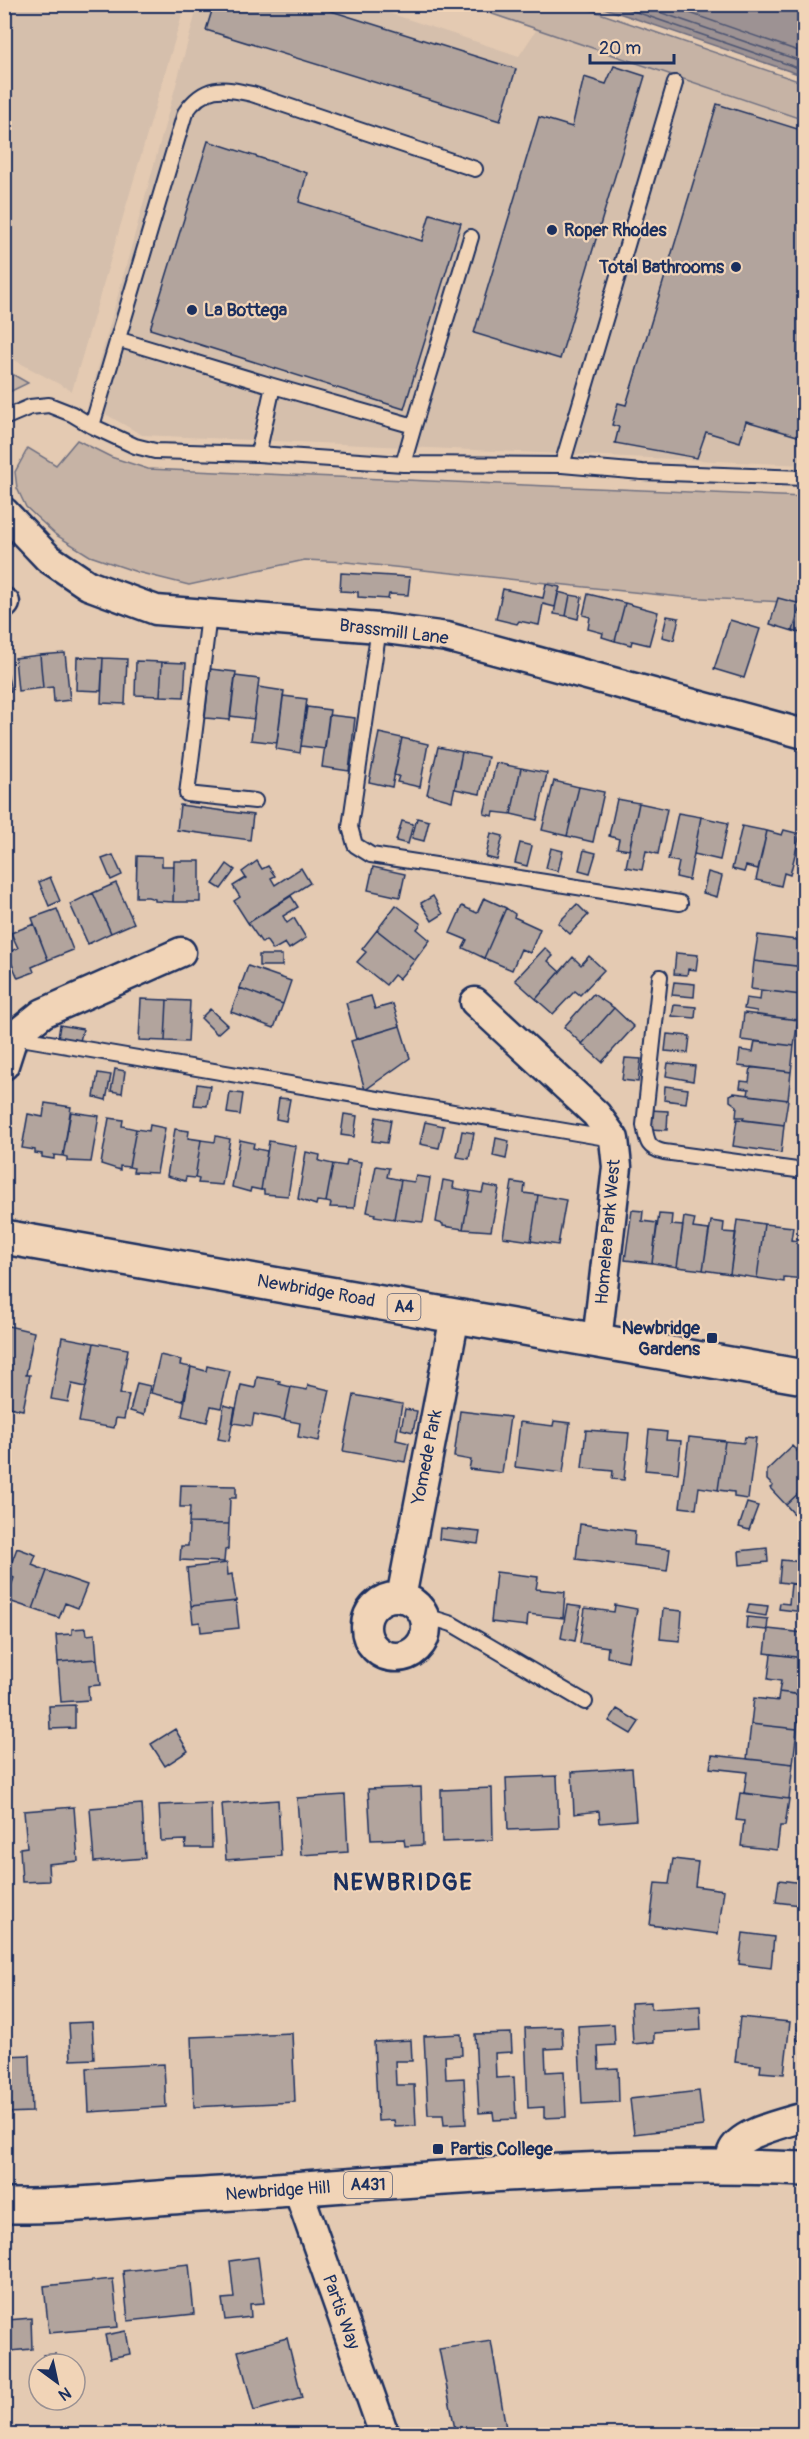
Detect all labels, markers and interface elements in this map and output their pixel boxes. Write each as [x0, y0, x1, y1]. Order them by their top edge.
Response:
scale bar [590, 27, 674, 65]
text: 20 m [599, 37, 641, 60]
place label: Roper Rhodes [564, 219, 667, 242]
marker: Roper Rhodes [545, 223, 559, 237]
place label: Total Bathrooms [598, 256, 725, 279]
marker: Total Bathrooms [729, 260, 743, 274]
place label: La Bottega [204, 299, 288, 322]
marker: La Bottega [185, 303, 199, 317]
street label: Brassmill Lane [338, 614, 450, 650]
street label: Homelea Park West [590, 1158, 626, 1306]
street label: Newbridge Road [255, 1269, 377, 1313]
road number: A4 [388, 1294, 420, 1320]
place label: Newbridge Gardens [622, 1317, 701, 1361]
marker: Newbridge Gardens [705, 1331, 719, 1345]
street label: Yomede Park [406, 1407, 448, 1507]
district label: NEWBRIDGE [333, 1868, 473, 1897]
place label: Partis College [450, 2138, 554, 2161]
marker: Partis College [431, 2142, 445, 2156]
road number: A431 [344, 2172, 392, 2198]
street label: Newbridge Hill [225, 2176, 331, 2206]
street label: Partis Way [317, 2271, 365, 2353]
north arrow [27, 2352, 87, 2412]
text: N [54, 2382, 75, 2405]

